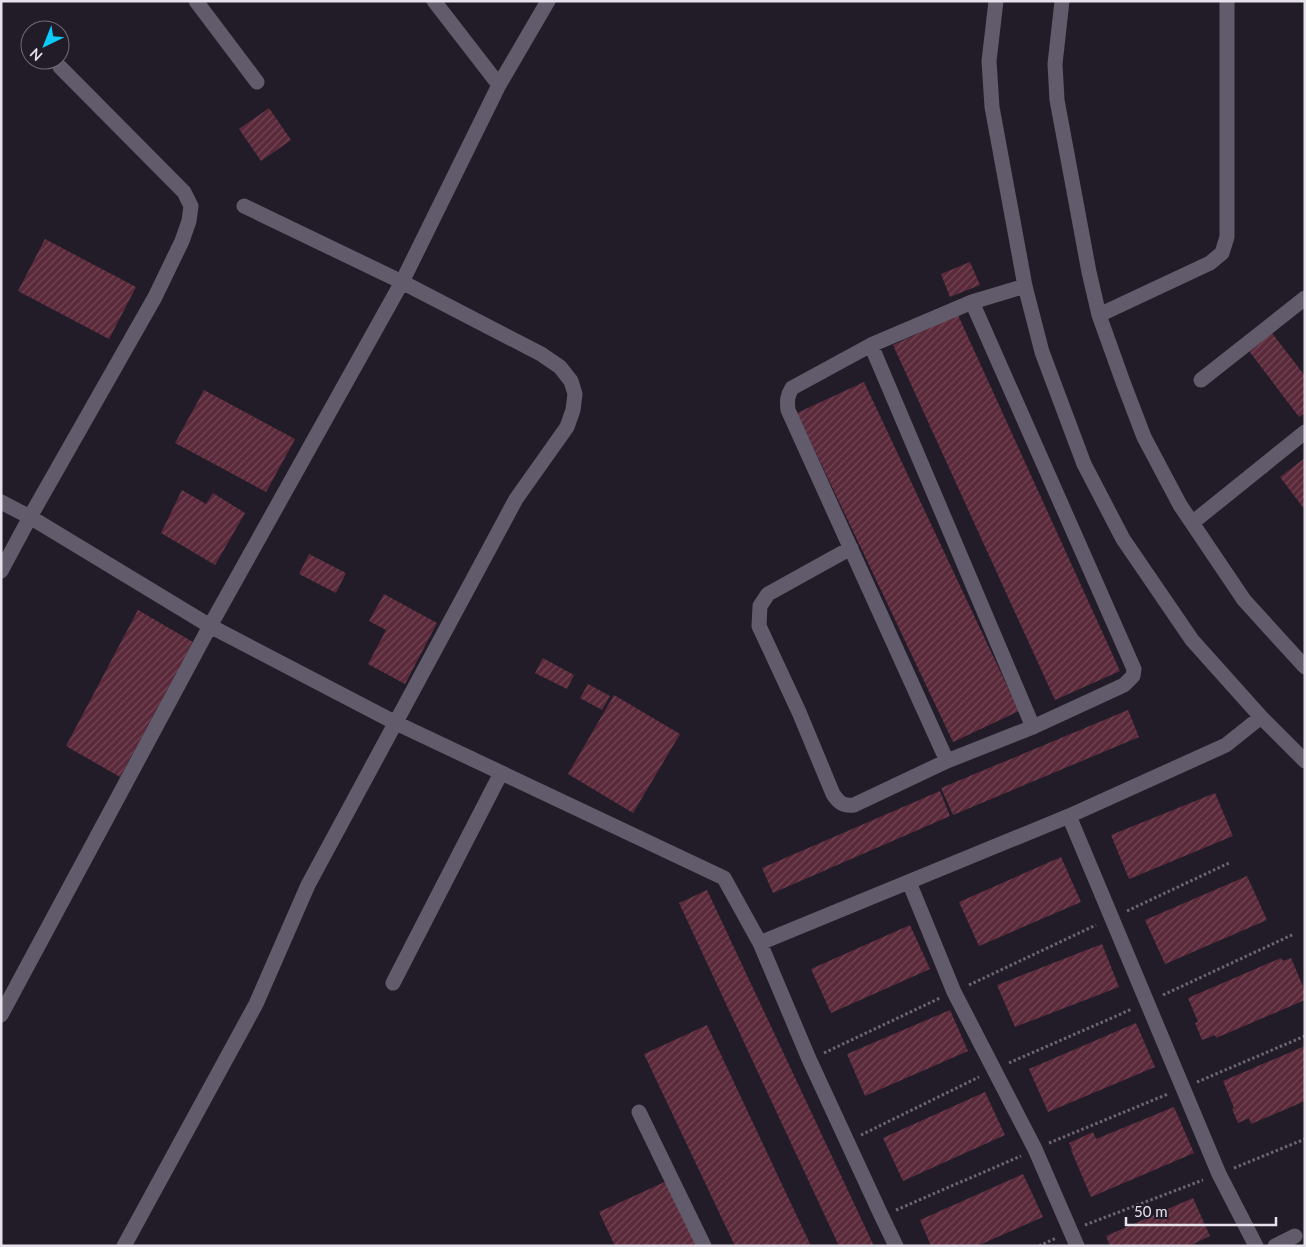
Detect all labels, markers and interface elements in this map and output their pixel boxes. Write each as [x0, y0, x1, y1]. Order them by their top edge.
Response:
north arrow [20, 20, 70, 70]
text: N [26, 45, 46, 65]
scale bar [1126, 1194, 1276, 1226]
text: 50 m [1134, 1202, 1168, 1220]

